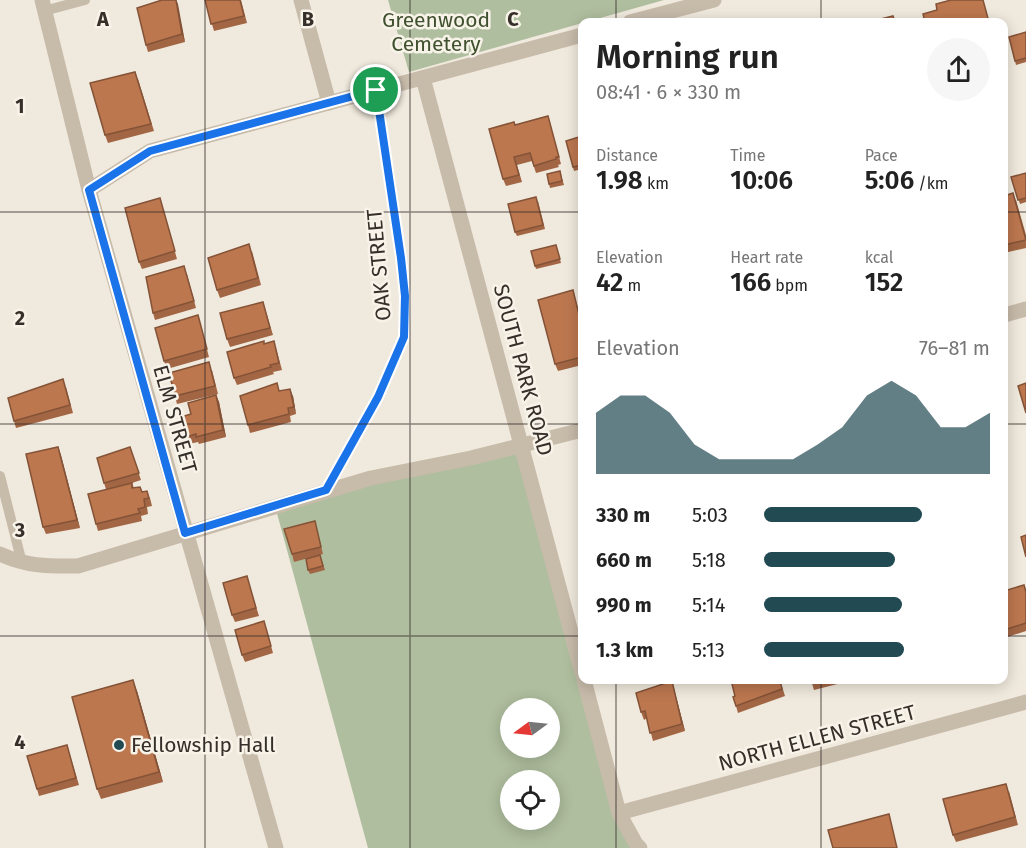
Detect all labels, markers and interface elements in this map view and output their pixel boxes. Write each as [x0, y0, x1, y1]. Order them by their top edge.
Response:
text: A [96, 7, 110, 31]
text: B [302, 7, 314, 31]
park label: Greenwood Cemetery [382, 7, 490, 57]
text: C [507, 7, 519, 31]
text: Morning run [596, 37, 779, 77]
button: share [927, 38, 990, 101]
pin [350, 64, 401, 115]
icon: arrive [359, 73, 392, 106]
text: 08:41 · 6 × 330 m [596, 80, 741, 104]
text: 1 [15, 94, 25, 118]
text: Distance [596, 146, 658, 165]
text: Time [730, 146, 766, 165]
text: Pace [865, 146, 898, 165]
text: 1.98 [596, 165, 643, 196]
text: 10:06 [730, 165, 793, 196]
text: 5:06 [865, 165, 914, 196]
text: km [643, 174, 669, 193]
text: /km [914, 174, 949, 193]
street label: OAK STREET [361, 208, 397, 322]
text: Elevation [596, 248, 663, 267]
text: Heart rate [730, 248, 803, 267]
text: kcal [865, 248, 893, 267]
text: 42 [596, 267, 623, 298]
text: 166 [730, 267, 771, 298]
text: 152 [865, 267, 903, 298]
text: m [623, 276, 641, 295]
text: bpm [771, 276, 808, 295]
street label: SOUTH PARK ROAD [488, 281, 558, 459]
text: 2 [15, 306, 25, 330]
text: Elevation [596, 336, 680, 360]
text: 76–81 m [919, 336, 990, 360]
street label: ELM STREET [147, 362, 203, 476]
text: 330 m [596, 503, 650, 527]
text: 5:03 [692, 503, 728, 527]
text: 3 [14, 518, 25, 542]
text: 660 m [596, 548, 652, 572]
text: 5:18 [692, 548, 726, 572]
text: 990 m [596, 593, 652, 617]
text: 5:14 [692, 593, 725, 617]
text: 1.3 km [596, 638, 653, 662]
text: 5:13 [692, 638, 725, 662]
north arrow [500, 698, 560, 758]
map controls [500, 698, 560, 830]
street label: NORTH ELLEN STREET [716, 699, 919, 777]
text: 4 [14, 730, 26, 754]
place label: Fellowship Hall [131, 732, 275, 758]
marker: Fellowship Hall [112, 738, 126, 752]
button: locate [500, 770, 560, 830]

